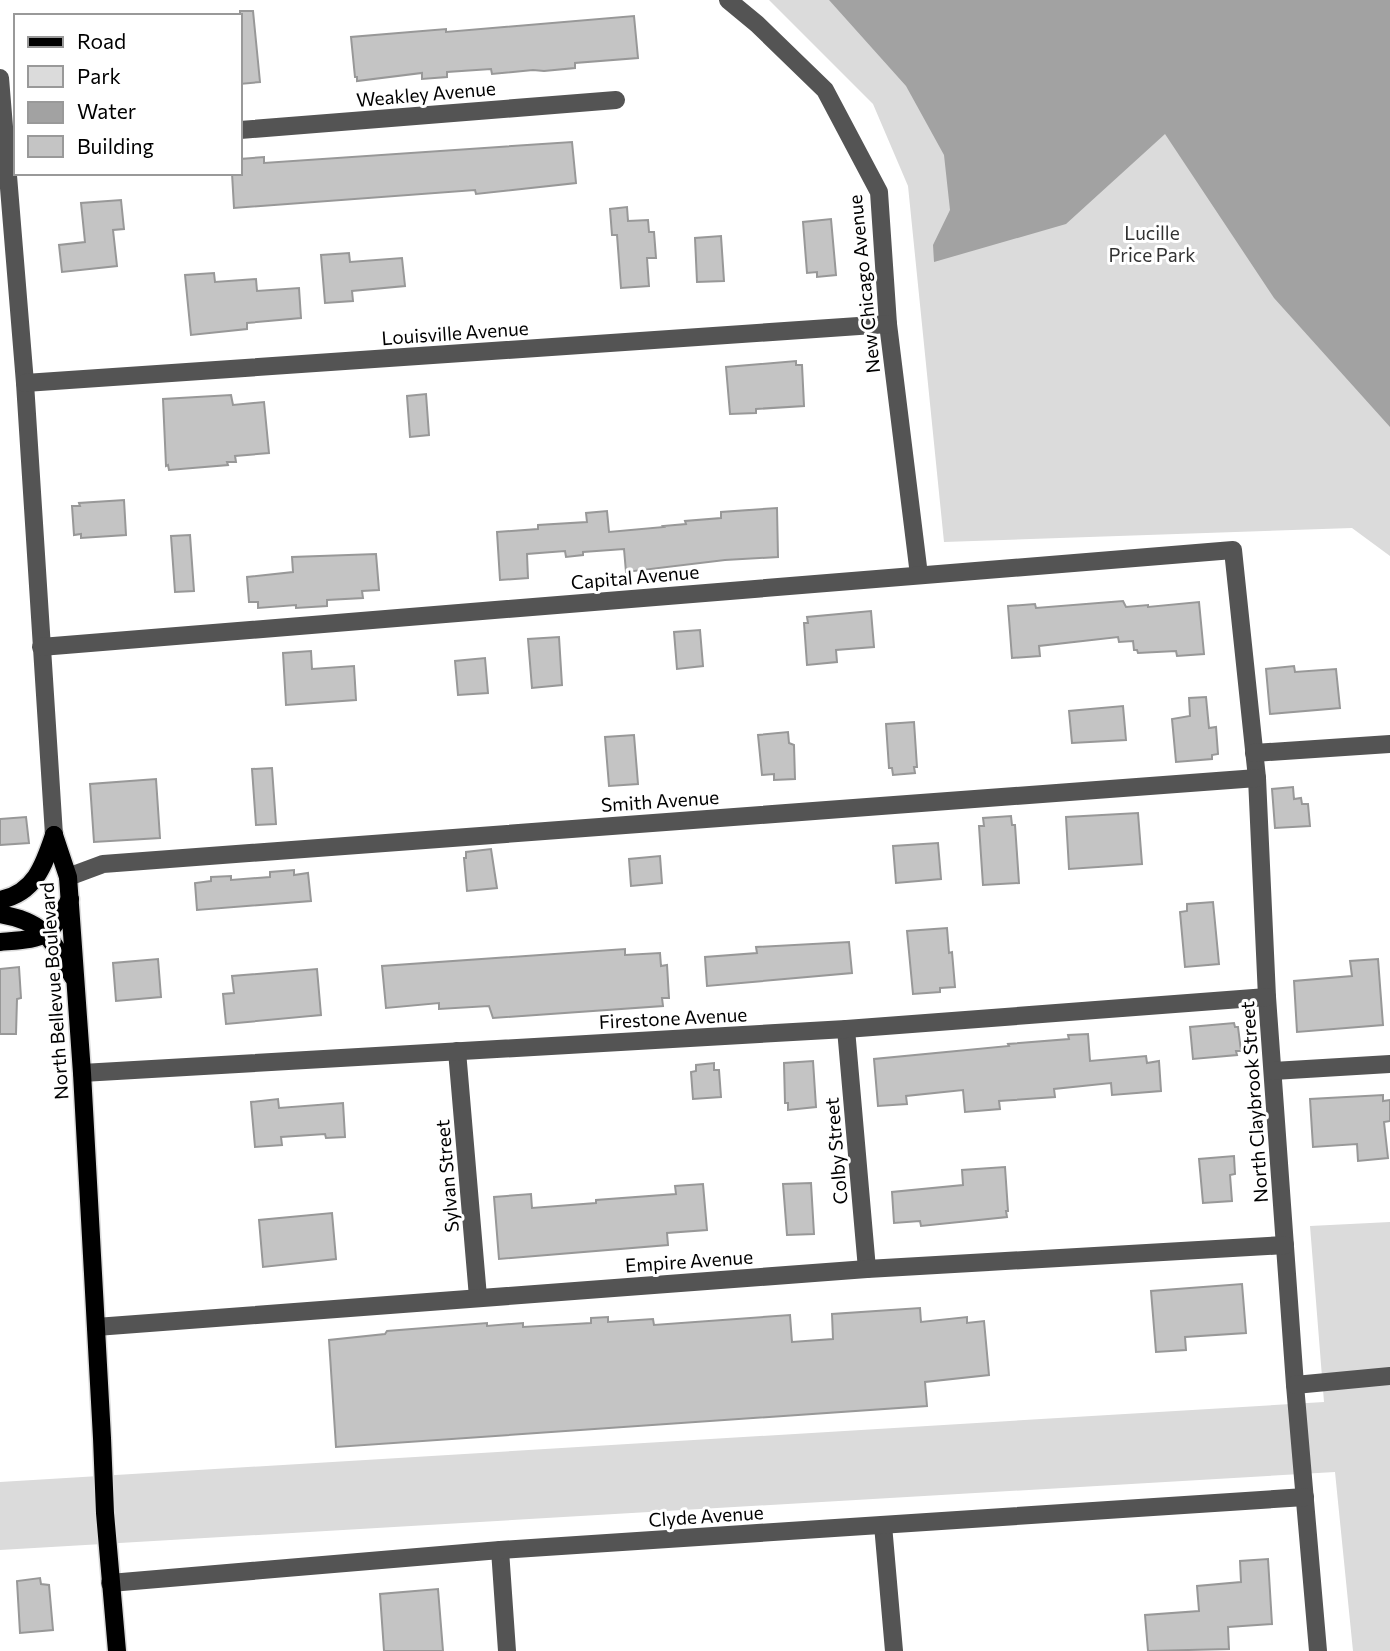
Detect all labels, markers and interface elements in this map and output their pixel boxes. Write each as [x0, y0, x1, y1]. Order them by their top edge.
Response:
legend [14, 14, 242, 175]
text: Road [77, 28, 126, 53]
text: Park [77, 63, 121, 88]
street label: Weakley Avenue [355, 76, 497, 111]
text: Water [77, 98, 136, 123]
text: Building [77, 133, 154, 158]
street label: New Chicago Avenue [843, 194, 884, 375]
park label: Lucille Price Park [1108, 221, 1196, 266]
street label: Louisville Avenue [381, 316, 529, 349]
street label: Capital Avenue [570, 559, 700, 594]
street label: Smith Avenue [600, 785, 720, 816]
street label: North Bellevue Boulevard [34, 882, 73, 1101]
street label: North Claybrook Street [1235, 1000, 1272, 1204]
street label: Firestone Avenue [598, 1002, 748, 1033]
street label: Colby Street [819, 1096, 852, 1206]
street label: Sylvan Street [430, 1119, 463, 1233]
street label: Empire Avenue [624, 1245, 754, 1276]
street label: Clyde Avenue [648, 1500, 764, 1531]

